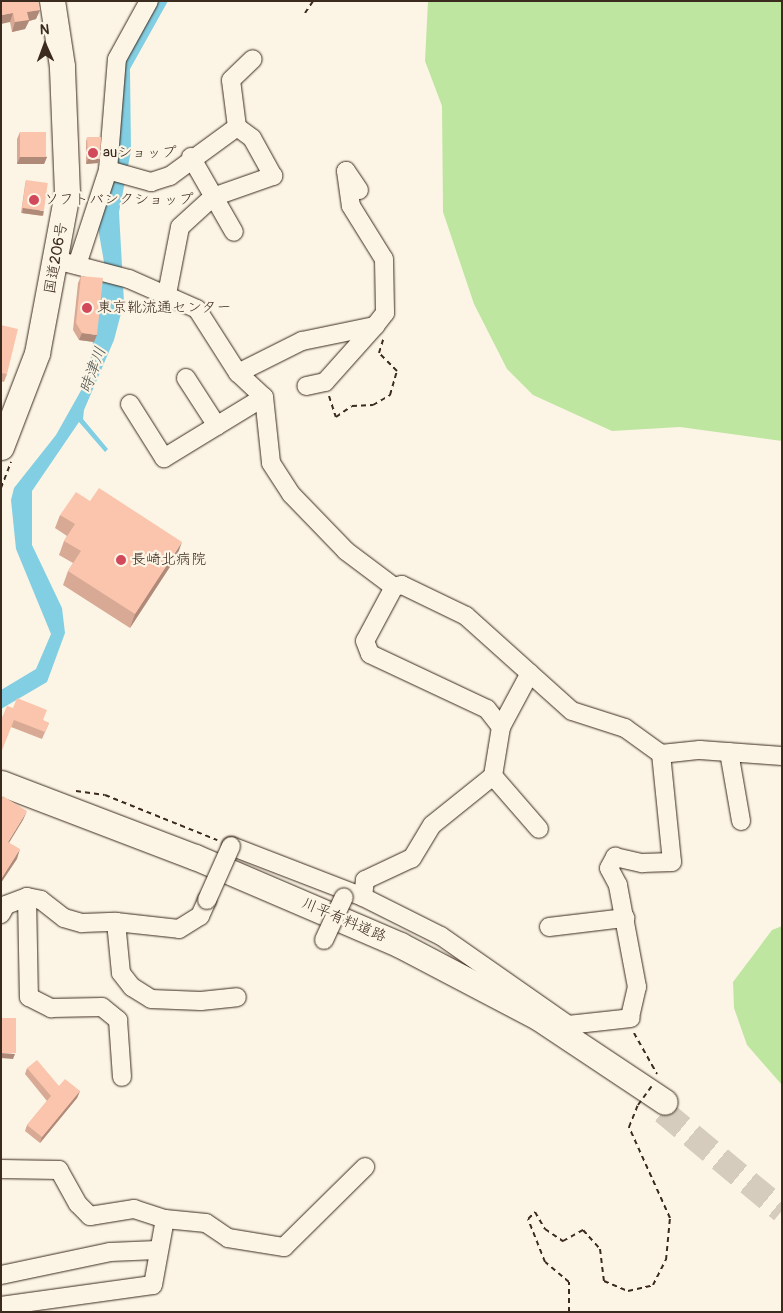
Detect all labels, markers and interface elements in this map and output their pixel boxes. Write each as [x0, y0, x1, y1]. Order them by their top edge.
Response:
north arrow [20, 20, 70, 70]
text: N [39, 21, 49, 38]
place label: auショップ [103, 144, 177, 162]
marker: auショップ [87, 147, 99, 159]
place label: ソフトバンクショップ [44, 191, 194, 209]
marker: ソフトバンクショップ [28, 194, 40, 206]
street label: 国道206号 [41, 221, 71, 295]
place label: 東京靴流通センター [97, 299, 232, 317]
marker: 東京靴流通センター [81, 302, 93, 314]
water label: 時津川 [76, 344, 110, 396]
place label: 長崎北病院 [131, 551, 206, 569]
marker: 長崎北病院 [115, 554, 127, 566]
street label: 川平有料道路 [299, 894, 389, 946]

